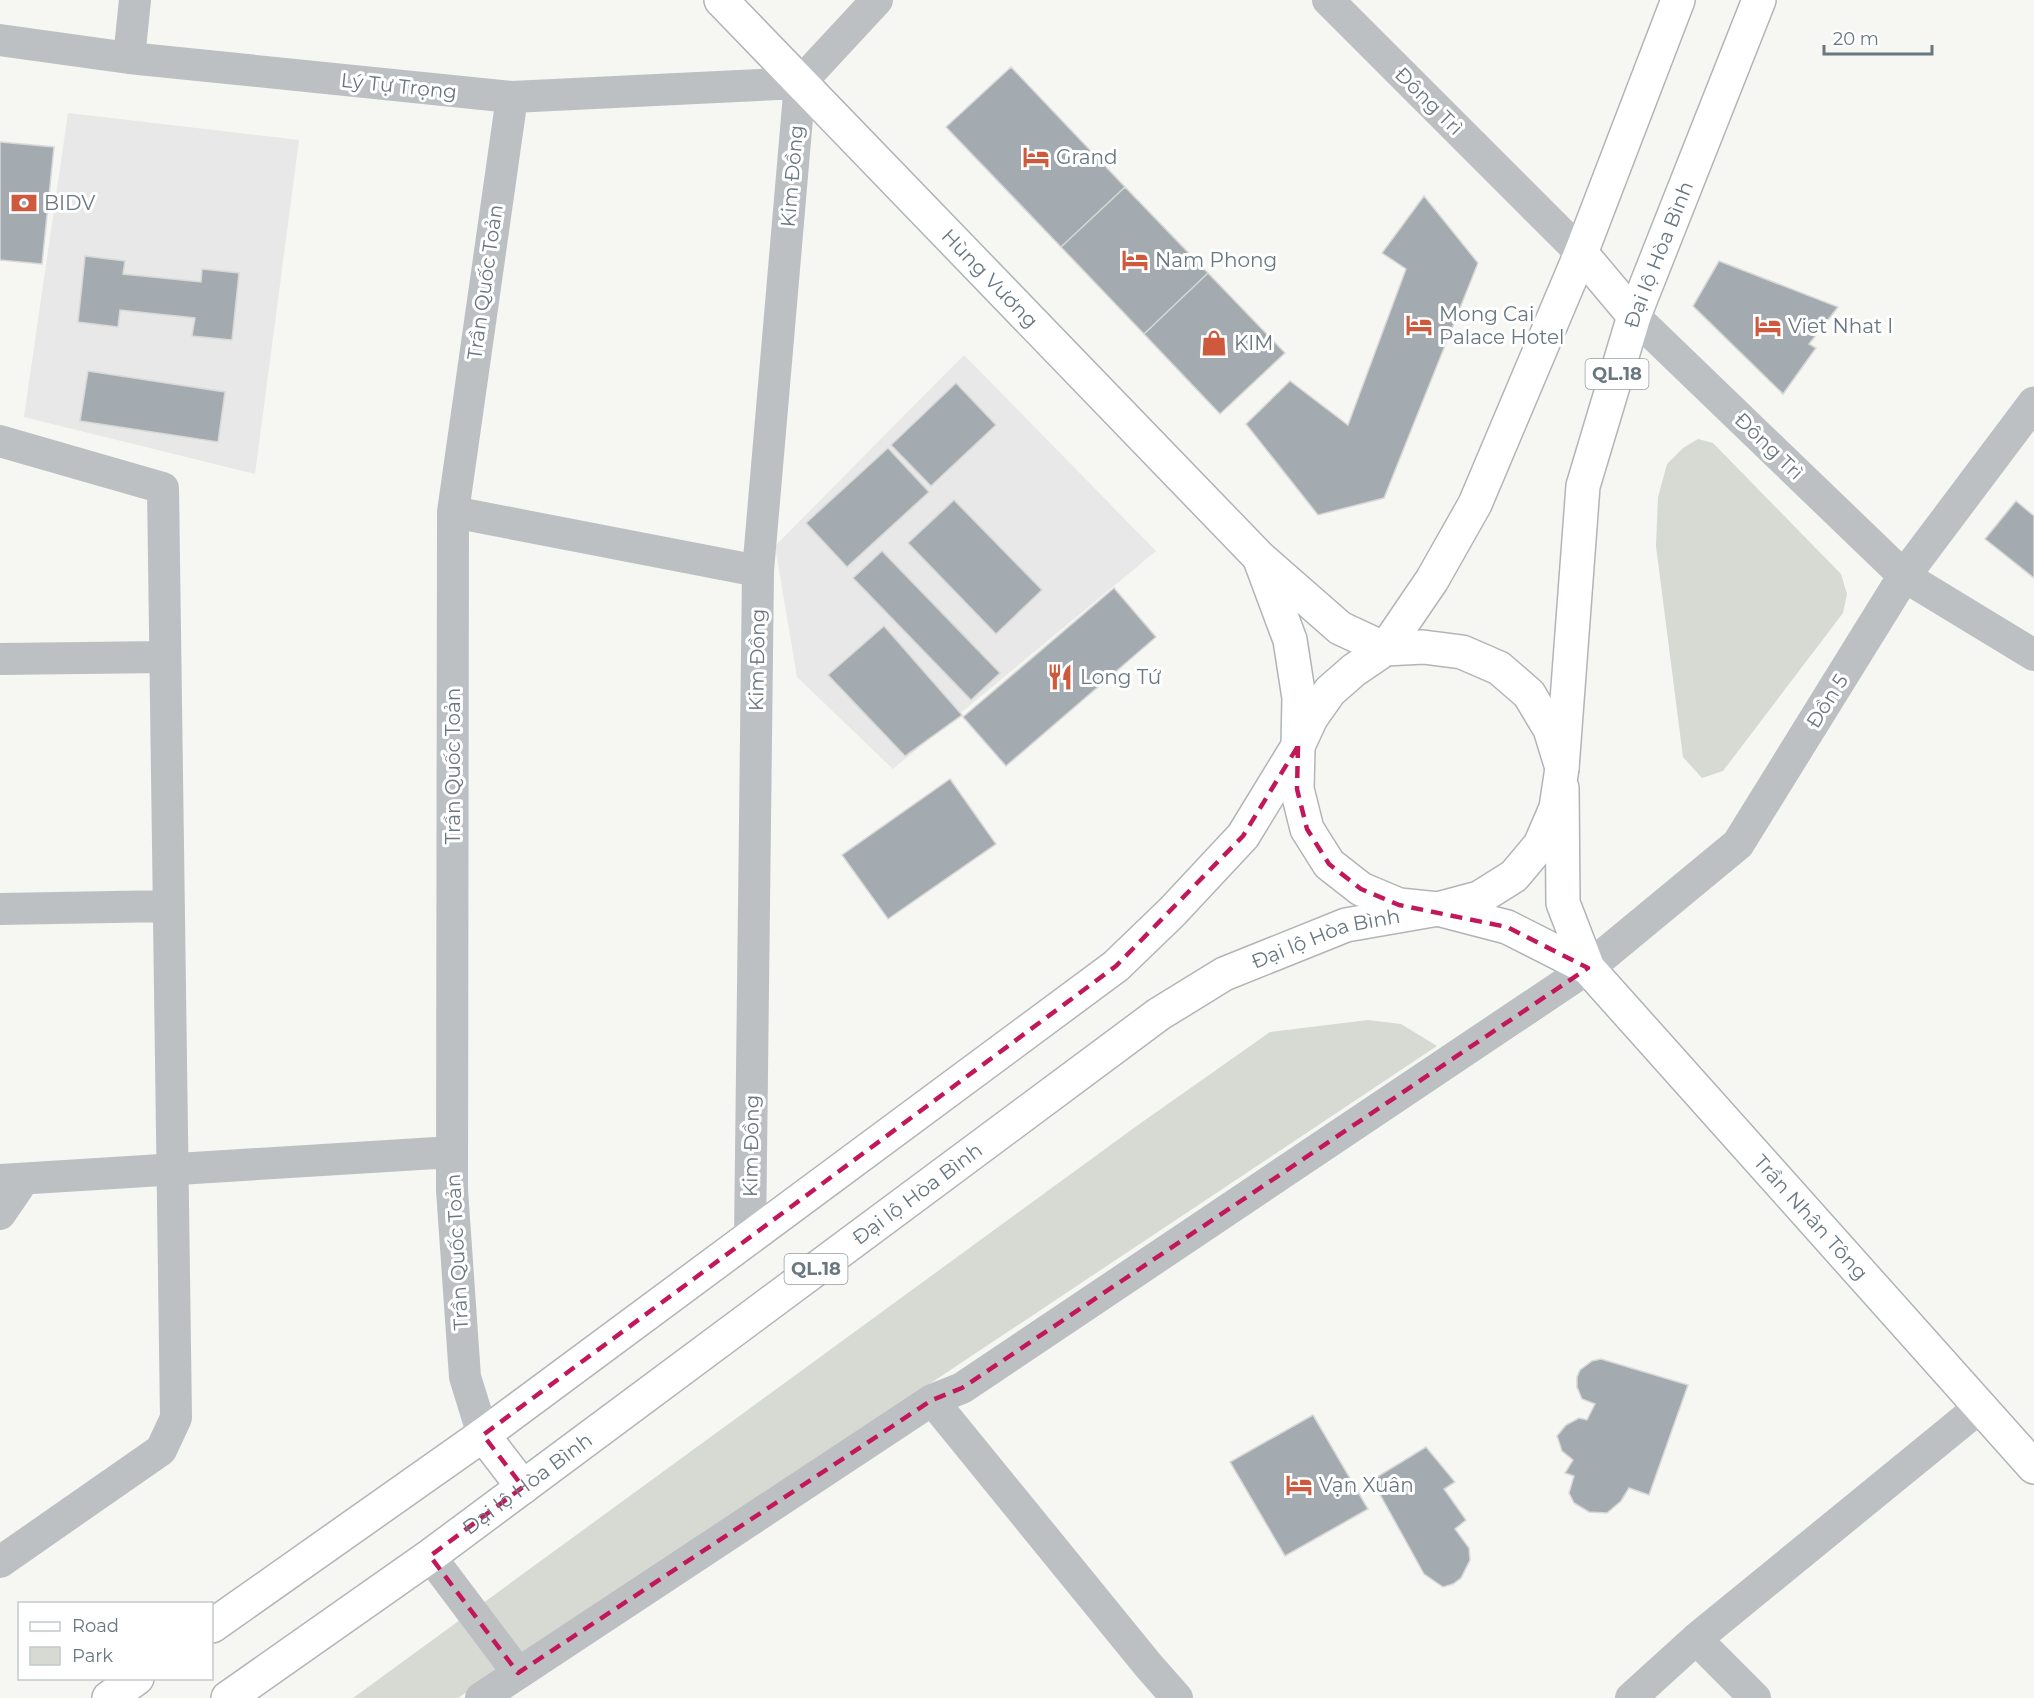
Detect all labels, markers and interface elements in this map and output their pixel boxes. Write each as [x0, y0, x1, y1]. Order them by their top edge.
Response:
scale bar [1824, 18, 1932, 56]
text: 20 m [1833, 28, 1879, 50]
street label: Đông Trì [1390, 62, 1468, 140]
street label: Lý Tự Trọng [340, 68, 458, 104]
street label: Kim Đồng [776, 124, 808, 228]
hotel icon: Grand [1021, 142, 1051, 172]
place label: Grand [1056, 145, 1118, 169]
street label: Đại lộ Hòa Bình [1619, 178, 1698, 331]
bank icon: BIDV [9, 188, 39, 218]
place label: BIDV [44, 191, 95, 215]
street label: Trần Quốc Toản [462, 203, 508, 361]
street label: Hùng Vương [937, 224, 1043, 333]
hotel icon: Nam Phong [1120, 245, 1150, 275]
place label: Nam Phong [1155, 248, 1277, 272]
place label: Mong Cai Palace Hotel [1439, 302, 1564, 349]
hotel icon: Mong Cai Palace Hotel [1404, 310, 1434, 340]
hotel icon: Viet Nhat I [1753, 311, 1783, 341]
place label: Viet Nhat I [1788, 314, 1893, 338]
shop icon: KIM [1199, 328, 1229, 358]
place label: KIM [1234, 331, 1273, 355]
road number: QL.18 [1586, 359, 1648, 389]
street label: Đông Trì [1730, 407, 1808, 485]
street label: Kim Đồng [744, 609, 770, 711]
restaurant icon: Long Tứ [1045, 662, 1075, 692]
place label: Long Tứ [1080, 665, 1162, 689]
street label: Đồn 5 [1801, 670, 1853, 732]
street label: Trần Quốc Toản [441, 688, 465, 844]
street label: Đại lộ Hòa Bình [1248, 904, 1402, 974]
street label: Kim Đồng [738, 1095, 764, 1197]
street label: Đại lộ Hòa Bình [848, 1138, 987, 1250]
street label: Trần Nhân Tông [1749, 1150, 1873, 1285]
street label: Trần Quốc Toản [441, 1173, 473, 1331]
road number: QL.18 [784, 1254, 848, 1284]
street label: Đại lộ Hòa Bình [458, 1428, 597, 1540]
hotel icon: Vạn Xuân [1284, 1470, 1314, 1500]
place label: Vạn Xuân [1319, 1473, 1414, 1497]
legend [18, 1602, 213, 1680]
text: Road [72, 1615, 119, 1637]
text: Park [72, 1645, 113, 1667]

